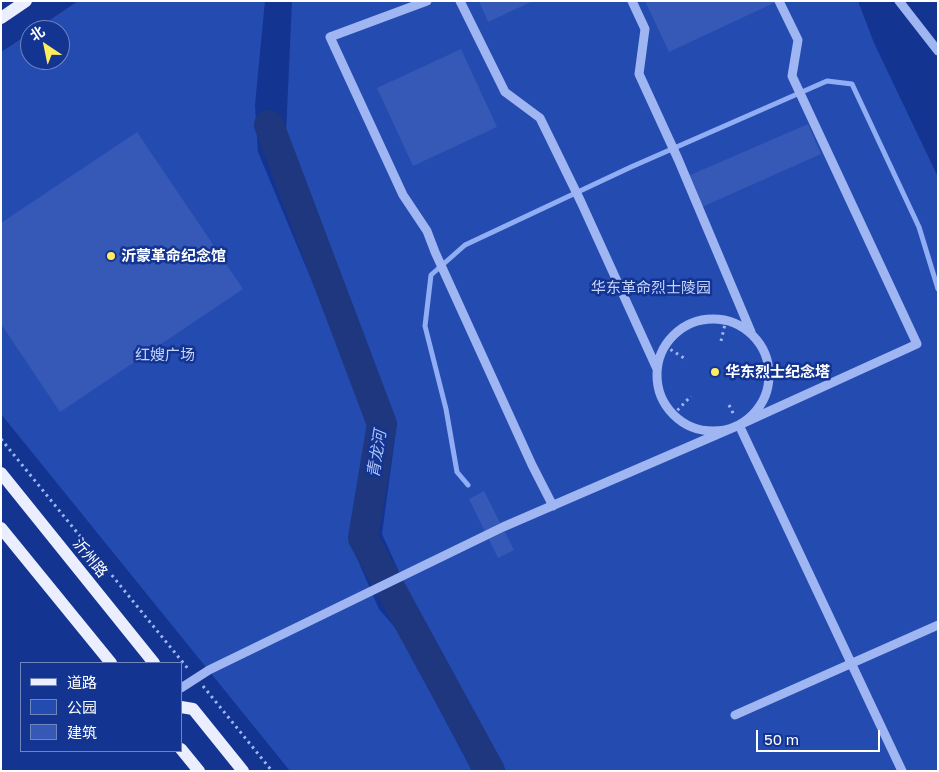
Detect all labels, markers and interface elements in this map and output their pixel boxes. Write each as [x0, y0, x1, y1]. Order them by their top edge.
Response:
north arrow [20, 20, 70, 70]
text: 北 [26, 22, 47, 44]
place label: 沂蒙革命纪念馆 [121, 247, 226, 265]
marker: 沂蒙革命纪念馆 [105, 250, 117, 262]
park label: 华东革命烈士陵园 [591, 279, 711, 297]
park label: 红嫂广场 [135, 346, 195, 364]
place label: 华东烈士纪念塔 [725, 363, 830, 381]
marker: 华东烈士纪念塔 [709, 366, 721, 378]
water label: 青龙河 [364, 429, 390, 479]
street label: 沂州路 [69, 535, 111, 581]
legend [20, 662, 182, 752]
text: 道路 [67, 673, 97, 691]
text: 公园 [67, 698, 97, 716]
scale bar [759, 720, 883, 752]
text: 建筑 [67, 723, 97, 741]
text: 50 m [764, 730, 799, 748]

